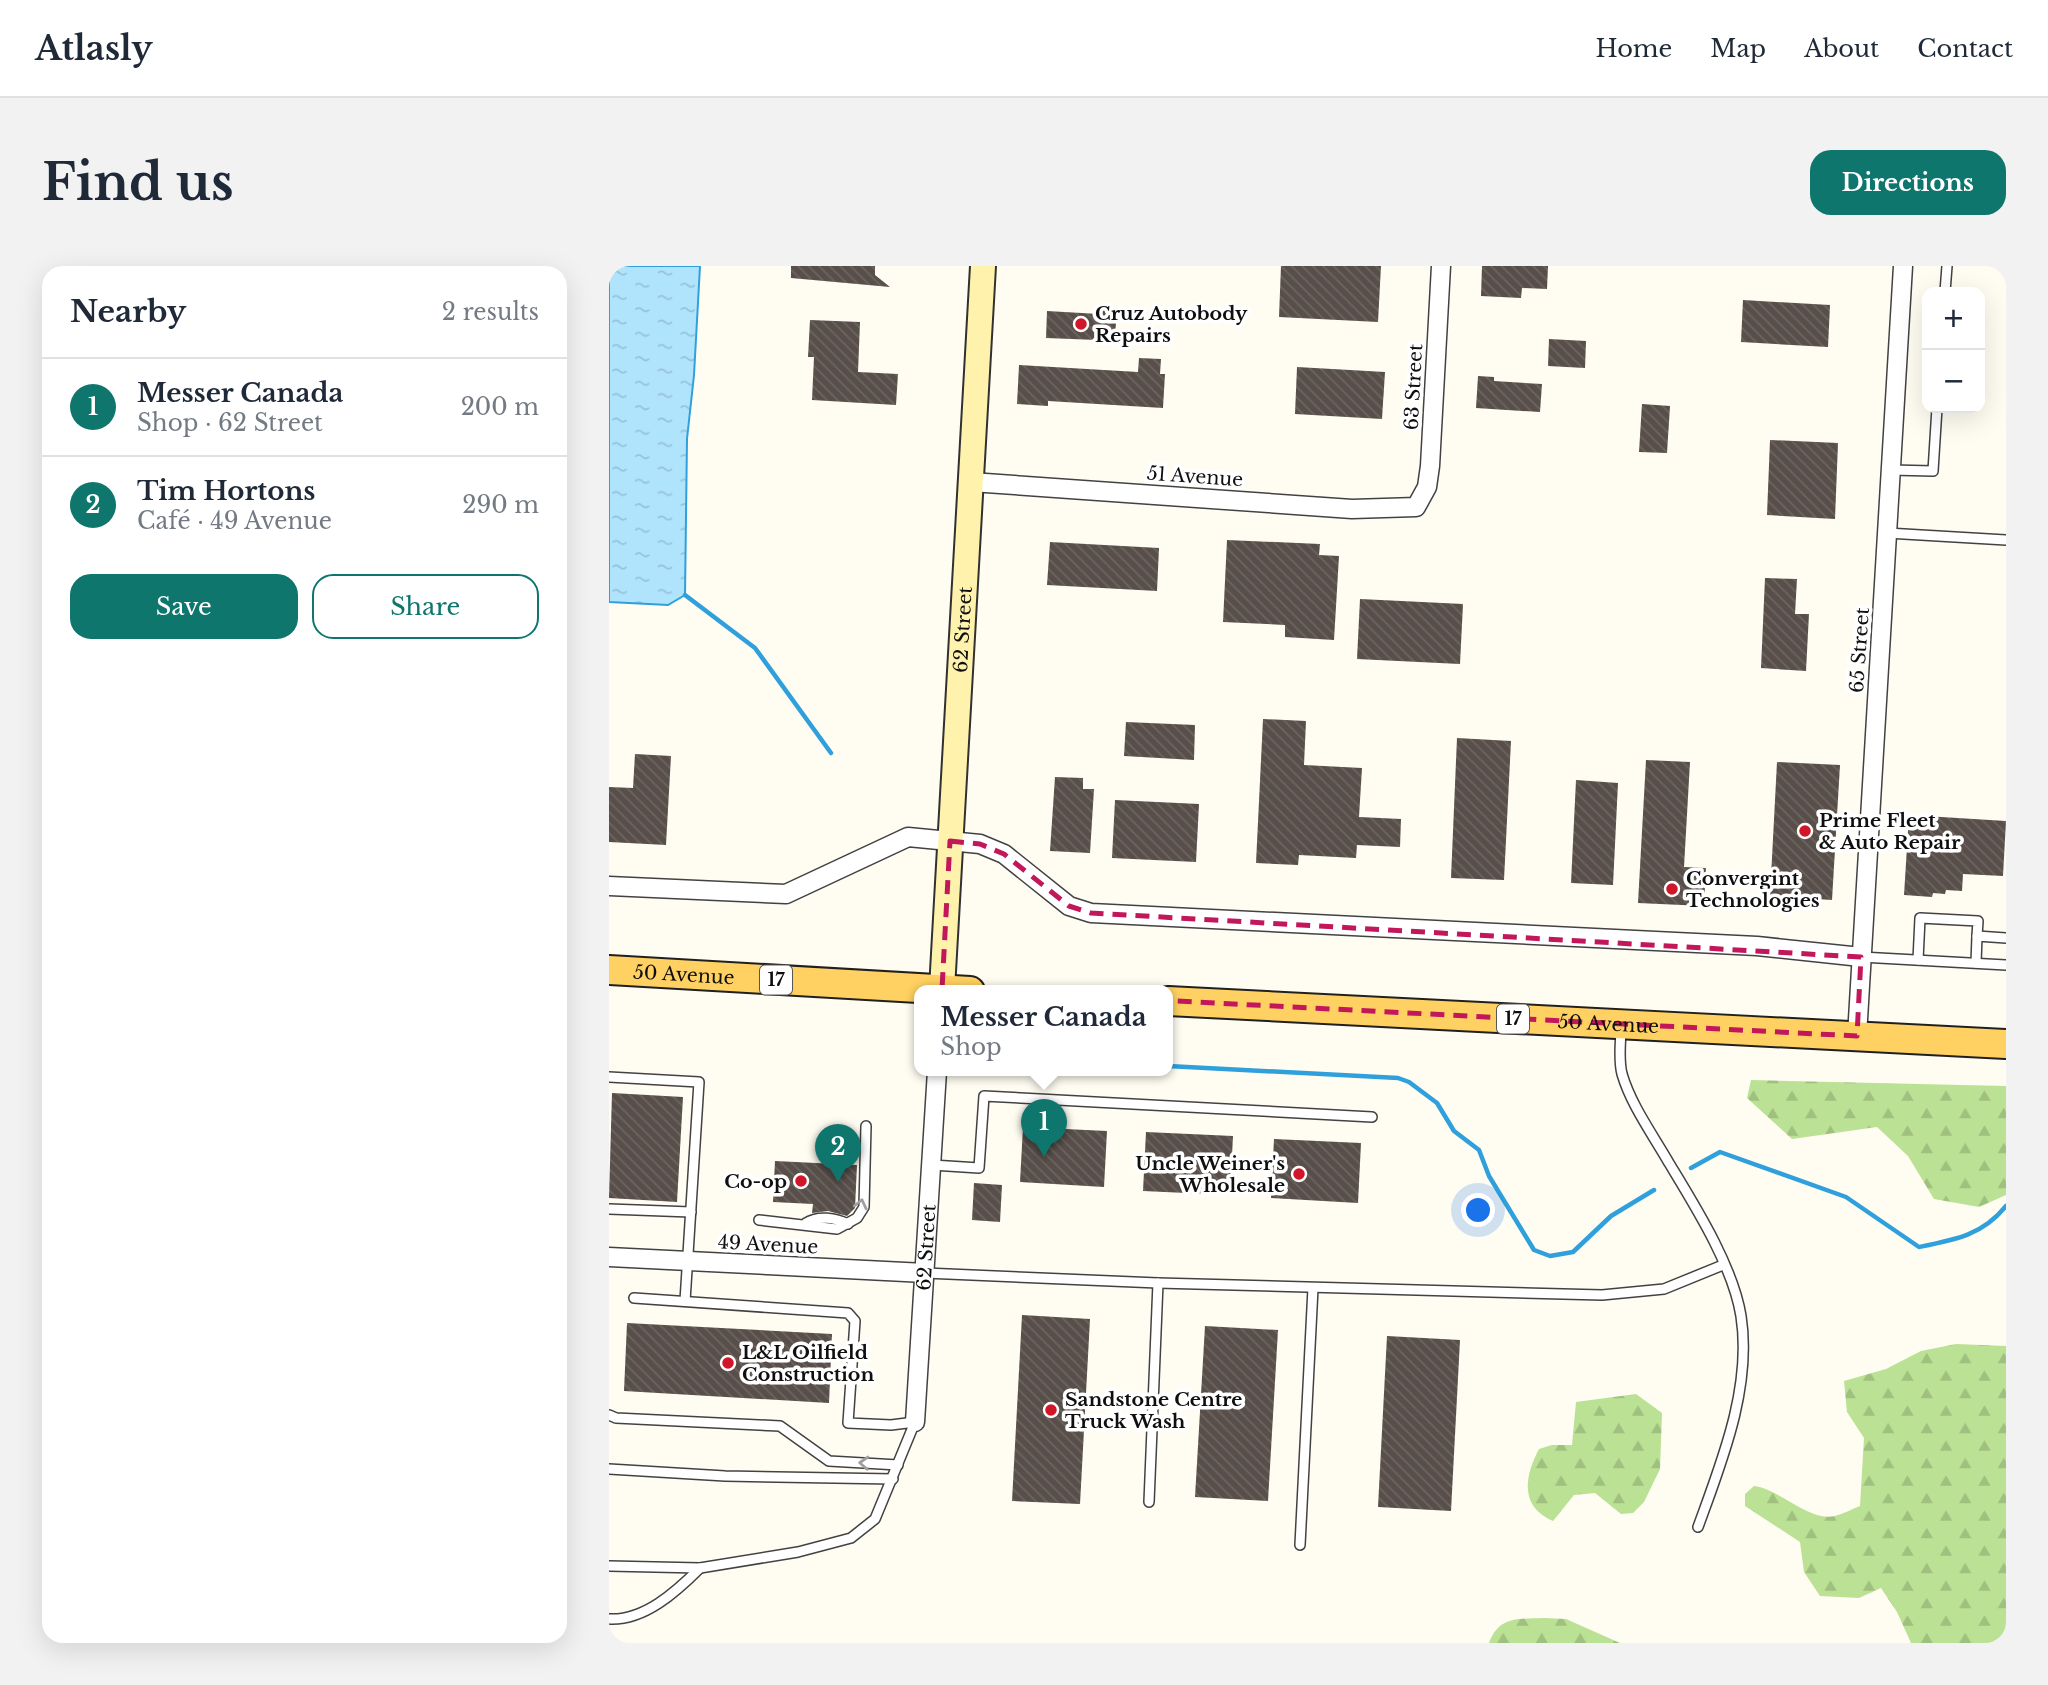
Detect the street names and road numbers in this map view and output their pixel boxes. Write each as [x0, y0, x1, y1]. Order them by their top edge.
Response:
street label: 63 Street [1400, 342, 1427, 431]
street label: 51 Avenue [1146, 462, 1244, 491]
street label: 62 Street [949, 585, 977, 673]
street label: 65 Street [1845, 606, 1874, 694]
street label: 50 Avenue [633, 960, 735, 989]
road number: 17 [760, 966, 792, 994]
road number: 17 [1497, 1004, 1529, 1034]
street label: 50 Avenue [1557, 1010, 1660, 1038]
street label: 62 Street [912, 1203, 941, 1291]
street label: 49 Avenue [717, 1230, 819, 1259]

